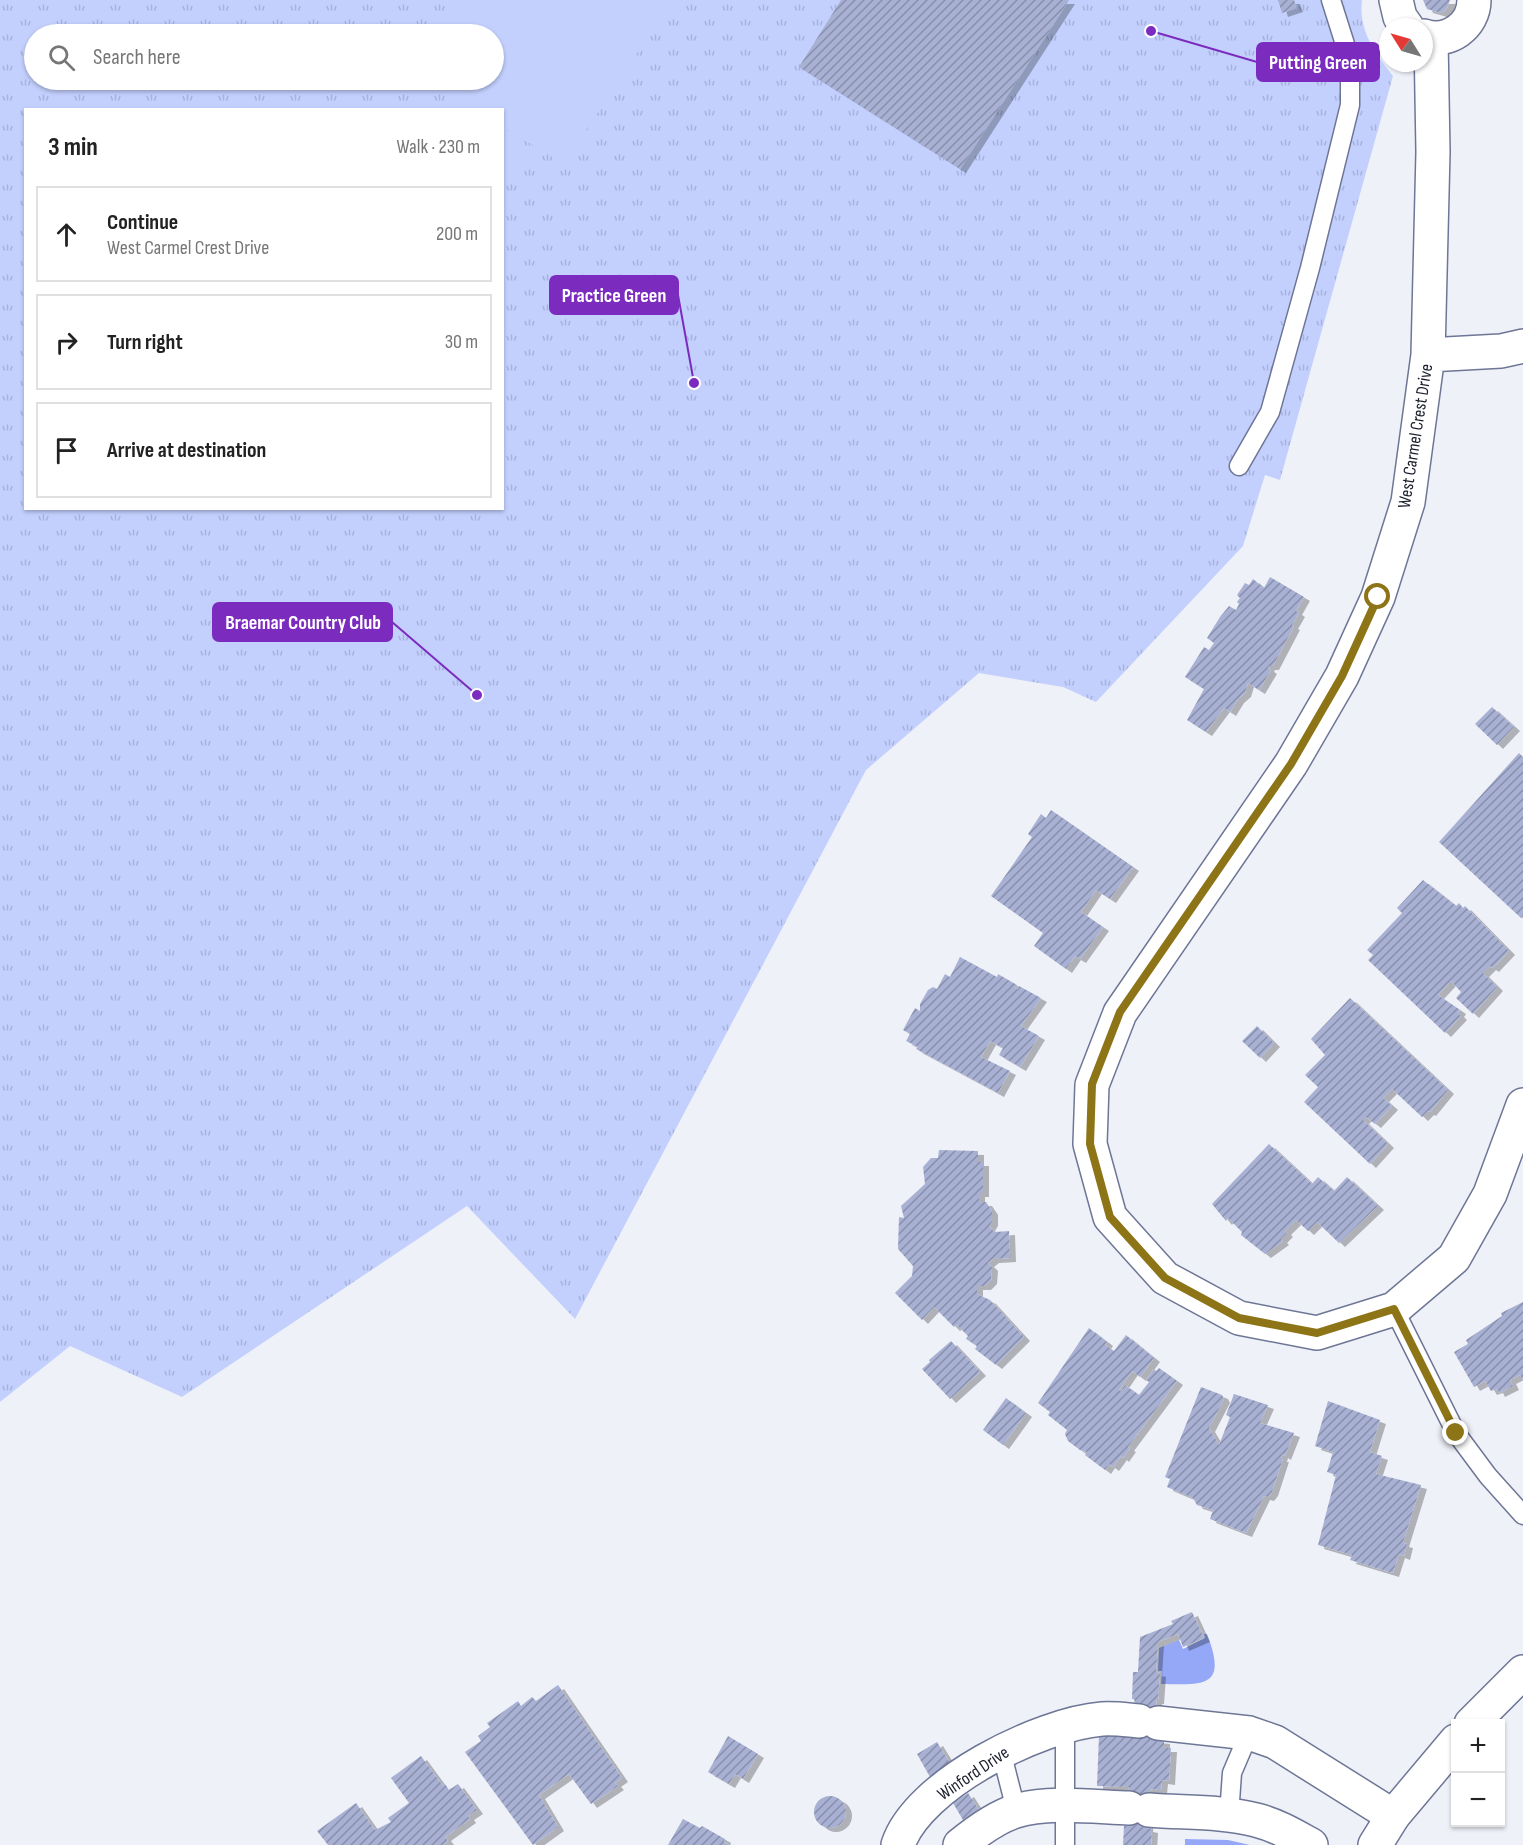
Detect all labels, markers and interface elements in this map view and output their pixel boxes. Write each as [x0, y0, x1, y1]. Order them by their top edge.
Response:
north arrow [1379, 18, 1433, 72]
search box [24, 24, 504, 90]
icon: search [45, 41, 78, 74]
callout: Putting Green [1257, 43, 1379, 81]
text: Search here [93, 44, 180, 71]
text: Putting Green [1269, 51, 1367, 75]
text: 3 min [48, 132, 98, 163]
text: Walk · 230 m [397, 135, 480, 159]
text: Continue [107, 209, 178, 236]
icon: ahead [50, 218, 83, 251]
text: 200 m [436, 222, 478, 246]
text: West Carmel Crest Drive [107, 236, 269, 260]
callout: Practice Green [550, 276, 678, 314]
text: Practice Green [562, 284, 666, 308]
icon: right [50, 326, 83, 359]
text: Turn right [107, 329, 183, 356]
text: 30 m [445, 330, 478, 354]
street label: West Carmel Crest Drive [1394, 362, 1437, 510]
icon: arrive [50, 434, 83, 467]
text: Arrive at destination [107, 437, 266, 464]
route start [1364, 583, 1390, 609]
callout: Braemar Country Club [213, 603, 392, 641]
text: Braemar Country Club [225, 611, 381, 635]
route end [1442, 1419, 1468, 1445]
map controls [1451, 1719, 1505, 1827]
button: + [1451, 1719, 1505, 1773]
street label: Winford Drive [934, 1742, 1013, 1805]
button: − [1451, 1773, 1505, 1827]

